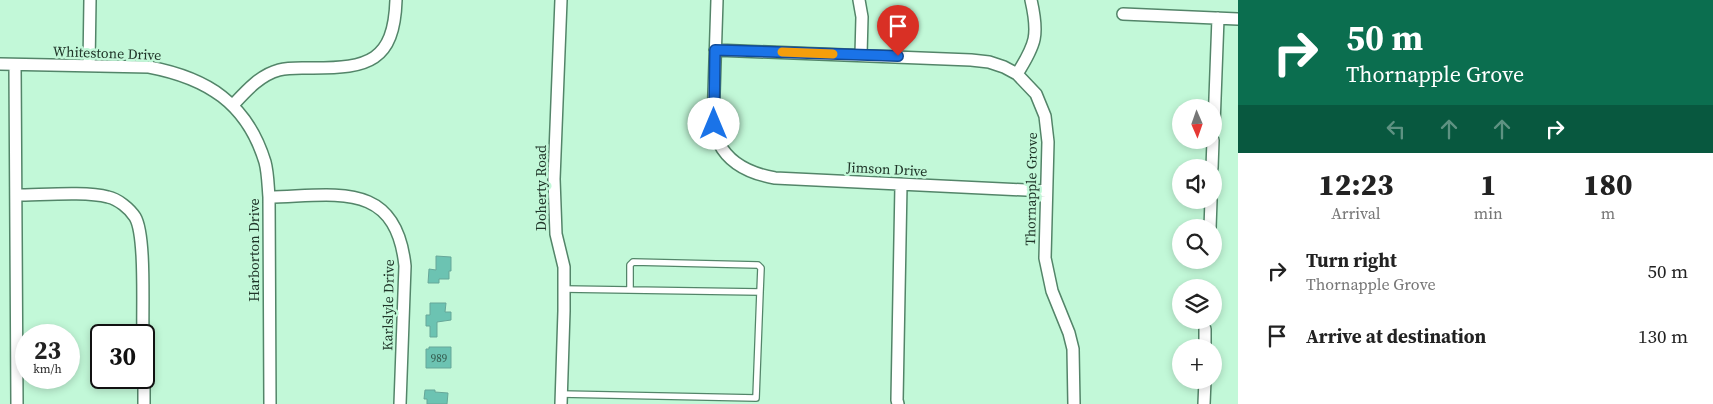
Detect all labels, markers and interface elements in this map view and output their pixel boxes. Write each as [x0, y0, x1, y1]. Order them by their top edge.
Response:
pin [877, 5, 919, 56]
icon: arrive [884, 12, 912, 40]
text: 50 m [1346, 14, 1423, 62]
icon: right [1263, 20, 1328, 85]
street label: Whitestone Drive [52, 41, 162, 65]
text: Thornapple Grove [1346, 59, 1524, 89]
position arrow [687, 97, 739, 149]
north arrow [1172, 99, 1222, 149]
map controls [1172, 99, 1222, 389]
icon: left [1382, 115, 1410, 143]
icon: ahead [1435, 115, 1463, 143]
icon: ahead [1488, 115, 1516, 143]
icon: right [1541, 115, 1569, 143]
street label: Thornapple Grove [1020, 132, 1042, 246]
street label: Doherty Road [531, 145, 551, 231]
street label: Jimson Drive [845, 157, 928, 181]
button: sound [1172, 159, 1222, 209]
text: 12:23 [1318, 164, 1393, 205]
text: 1 [1480, 164, 1497, 205]
text: 180 [1583, 164, 1633, 205]
street label: Harborton Drive [244, 198, 264, 302]
text: Arrival [1331, 202, 1381, 224]
text: min [1474, 202, 1503, 224]
text: m [1601, 202, 1615, 224]
button: search [1172, 219, 1222, 269]
text: Turn right [1306, 247, 1397, 273]
icon: right [1263, 257, 1291, 285]
text: 50 m [1647, 258, 1688, 284]
street label: Karlslyle Drive [377, 259, 399, 351]
text: Thornapple Grove [1306, 273, 1436, 295]
button: layers [1172, 279, 1222, 329]
icon: arrive [1263, 322, 1291, 350]
text: Arrive at destination [1306, 323, 1486, 349]
text: 130 m [1638, 323, 1688, 349]
speed limit sign: 30 [90, 324, 155, 389]
text: 23 [34, 333, 61, 367]
button: + [1172, 339, 1222, 389]
house number: 989 [431, 351, 447, 366]
text: km/h [33, 361, 62, 377]

